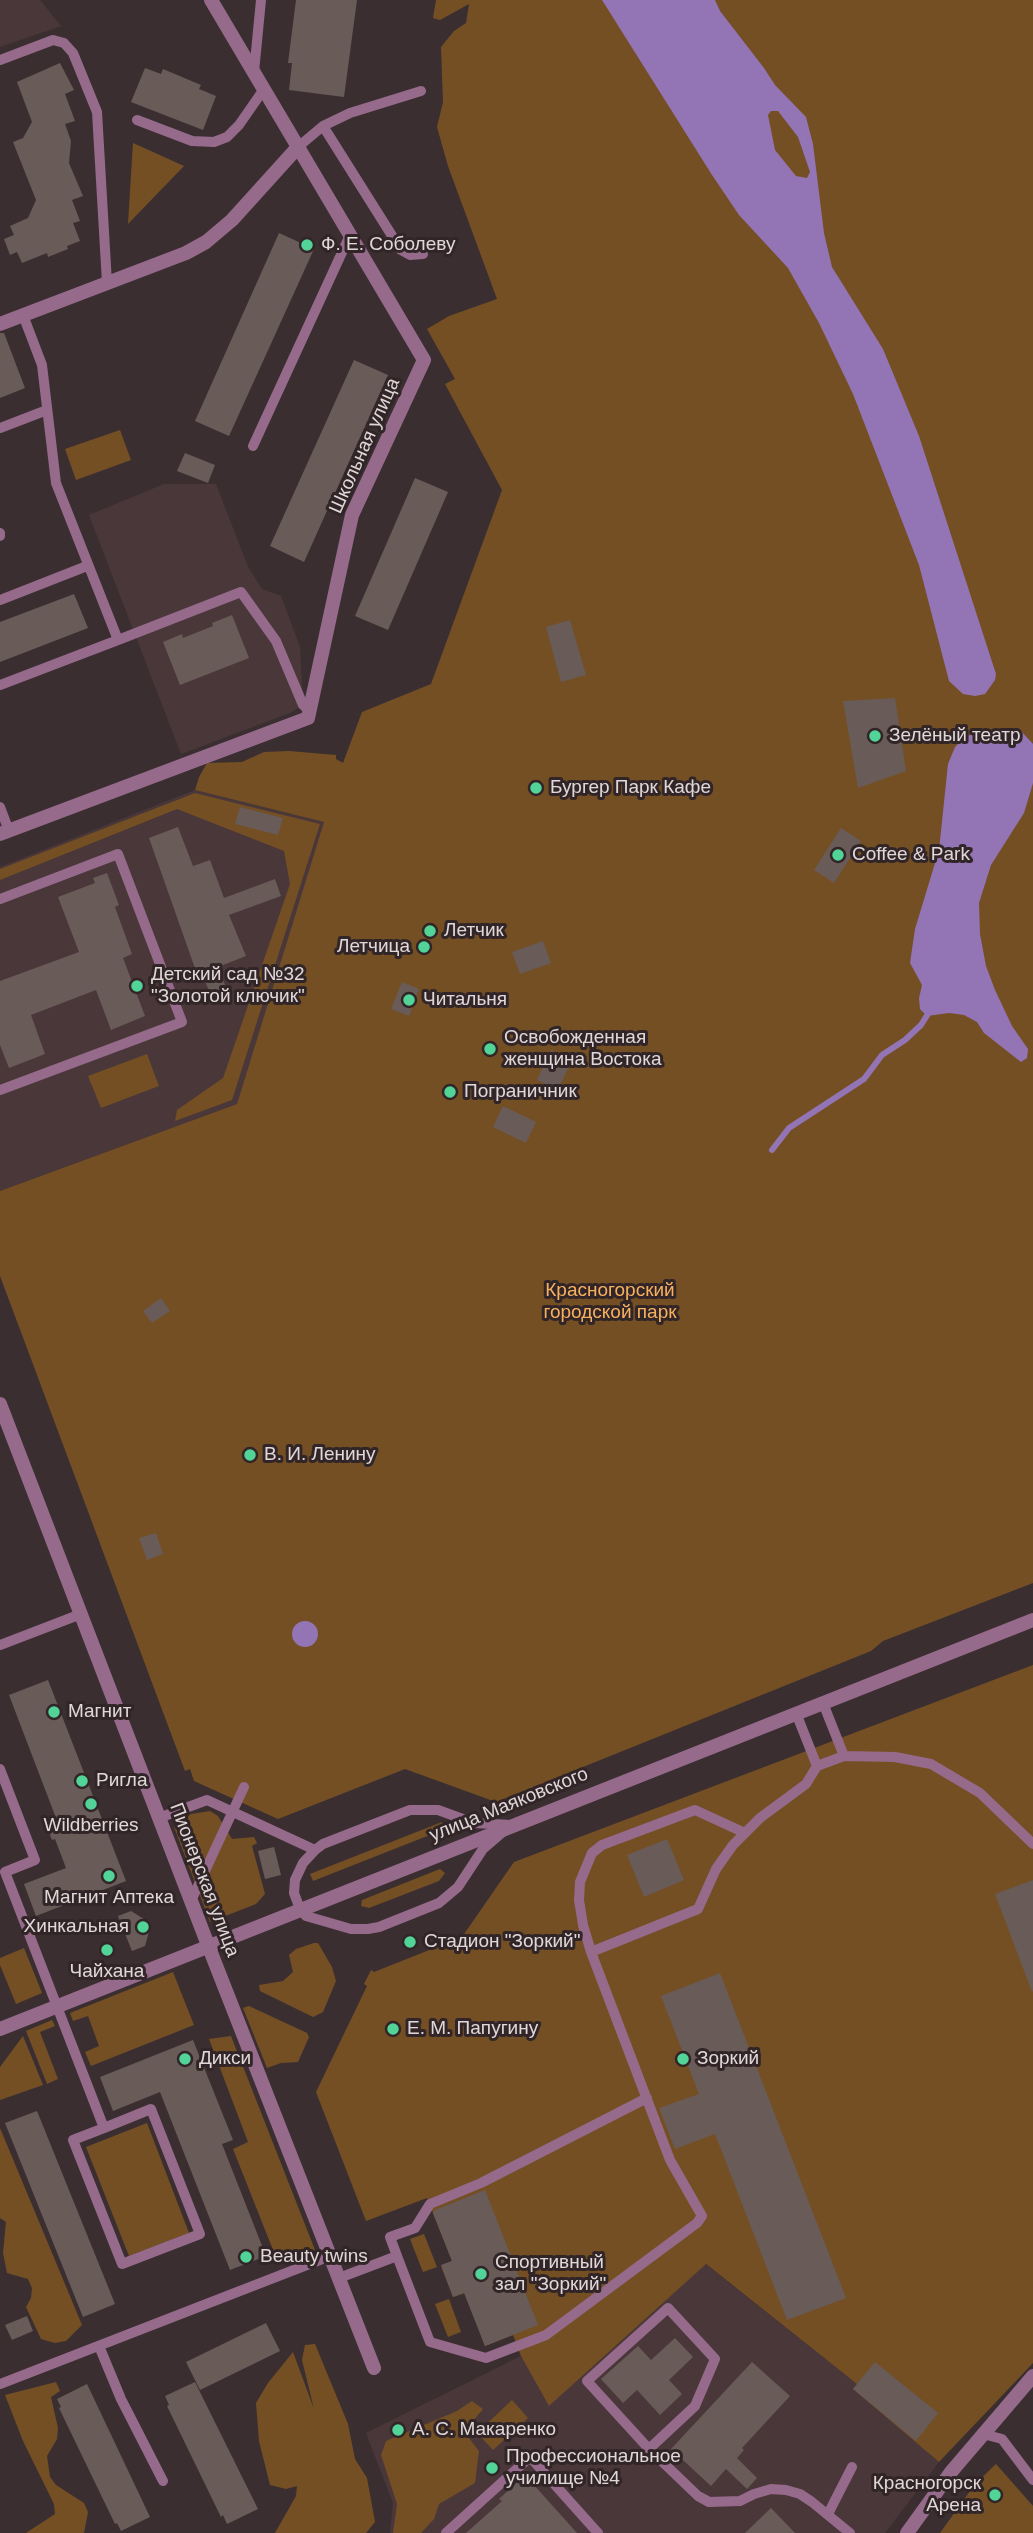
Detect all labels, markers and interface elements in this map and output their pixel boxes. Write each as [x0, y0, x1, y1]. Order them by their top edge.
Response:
place label: Ф. Е. Соболеву [321, 234, 455, 256]
marker: Ф. Е. Соболеву [299, 237, 315, 253]
street label: Школьная улица [325, 375, 405, 517]
place label: Зелёный театр [889, 725, 1021, 747]
marker: Зелёный театр [867, 728, 883, 744]
place label: Бургер Парк Кафе [550, 777, 711, 799]
marker: Бургер Парк Кафе [528, 780, 544, 796]
place label: Coffee & Park [852, 844, 970, 866]
marker: Coffee & Park [830, 847, 846, 863]
place label: Летчик [444, 920, 504, 942]
marker: Летчик [422, 923, 438, 939]
place label: Летчица [337, 936, 410, 958]
marker: Летчица [416, 939, 432, 955]
place label: Детский сад №32 "Золотой ключик" [151, 964, 305, 1008]
marker: Детский сад №32 "Золотой ключик" [129, 978, 145, 994]
place label: Читальня [423, 989, 507, 1011]
marker: Читальня [401, 992, 417, 1008]
place label: Освобожденная женщина Востока [504, 1027, 661, 1071]
marker: Освобожденная женщина Востока [482, 1041, 498, 1057]
place label: Пограничник [464, 1081, 577, 1103]
marker: Пограничник [442, 1084, 458, 1100]
park label: Красногорский городской парк [543, 1280, 677, 1324]
place label: В. И. Ленину [264, 1444, 376, 1466]
marker: В. И. Ленину [242, 1447, 258, 1463]
place label: Магнит [68, 1701, 131, 1723]
marker: Магнит [46, 1704, 62, 1720]
street label: улица Маяковского [426, 1763, 592, 1847]
place label: Ригла [96, 1770, 147, 1792]
marker: Ригла [74, 1773, 90, 1789]
marker: Wildberries [83, 1796, 99, 1812]
street label: Пионерская улица [164, 1800, 244, 1960]
place label: Wildberries [43, 1815, 139, 1837]
marker: Магнит Аптека [101, 1868, 117, 1884]
place label: Магнит Аптека [44, 1887, 174, 1909]
place label: Хинкальная [24, 1916, 129, 1938]
marker: Хинкальная [135, 1919, 151, 1935]
place label: Стадион "Зоркий" [424, 1931, 580, 1953]
marker: Стадион "Зоркий" [402, 1934, 418, 1950]
marker: Чайхана [99, 1942, 115, 1958]
place label: Чайхана [70, 1961, 144, 1983]
place label: Е. М. Папугину [407, 2018, 538, 2040]
marker: Е. М. Папугину [385, 2021, 401, 2037]
place label: Дикси [199, 2048, 251, 2070]
place label: Зоркий [697, 2048, 759, 2070]
marker: Дикси [177, 2051, 193, 2067]
marker: Зоркий [675, 2051, 691, 2067]
place label: Beauty twins [260, 2246, 368, 2268]
marker: Beauty twins [238, 2249, 254, 2265]
place label: Спортивный зал "Зоркий" [495, 2252, 606, 2296]
marker: Спортивный зал "Зоркий" [473, 2266, 489, 2282]
place label: А. С. Макаренко [412, 2419, 556, 2441]
marker: А. С. Макаренко [390, 2422, 406, 2438]
place label: Профессиональное училище №4 [506, 2446, 681, 2490]
marker: Профессиональное училище №4 [484, 2460, 500, 2476]
place label: Красногорск Арена [873, 2473, 981, 2517]
marker: Красногорск Арена [987, 2487, 1003, 2503]

